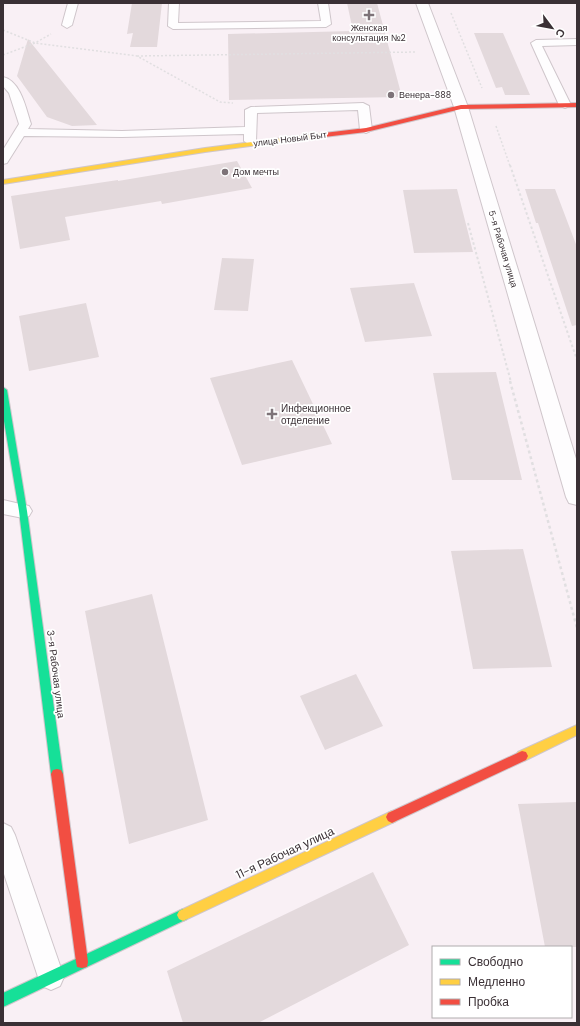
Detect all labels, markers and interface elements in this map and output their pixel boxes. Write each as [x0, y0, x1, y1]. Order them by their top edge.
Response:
north arrow [532, 8, 572, 48]
marker: Женская консультация №2 [363, 9, 375, 21]
place label: Женская консультация №2 [332, 22, 406, 44]
text: С [552, 26, 569, 40]
place label: Венера-888 [399, 89, 451, 101]
marker: Венера-888 [386, 90, 396, 100]
street label: улица Новый Быт [253, 129, 327, 149]
place label: Дом мечты [233, 166, 279, 178]
marker: Дом мечты [220, 167, 230, 177]
street label: 5-я Рабочая улица [486, 209, 520, 289]
place label: Инфекционное отделение [281, 402, 351, 427]
marker: Инфекционное отделение [266, 408, 278, 420]
street label: 3-я Рабочая улица [44, 629, 68, 719]
street label: 11-я Рабочая улица [233, 823, 337, 883]
legend [432, 946, 572, 1018]
text: Свободно [468, 954, 523, 970]
text: Медленно [468, 974, 525, 990]
text: Пробка [468, 994, 509, 1010]

